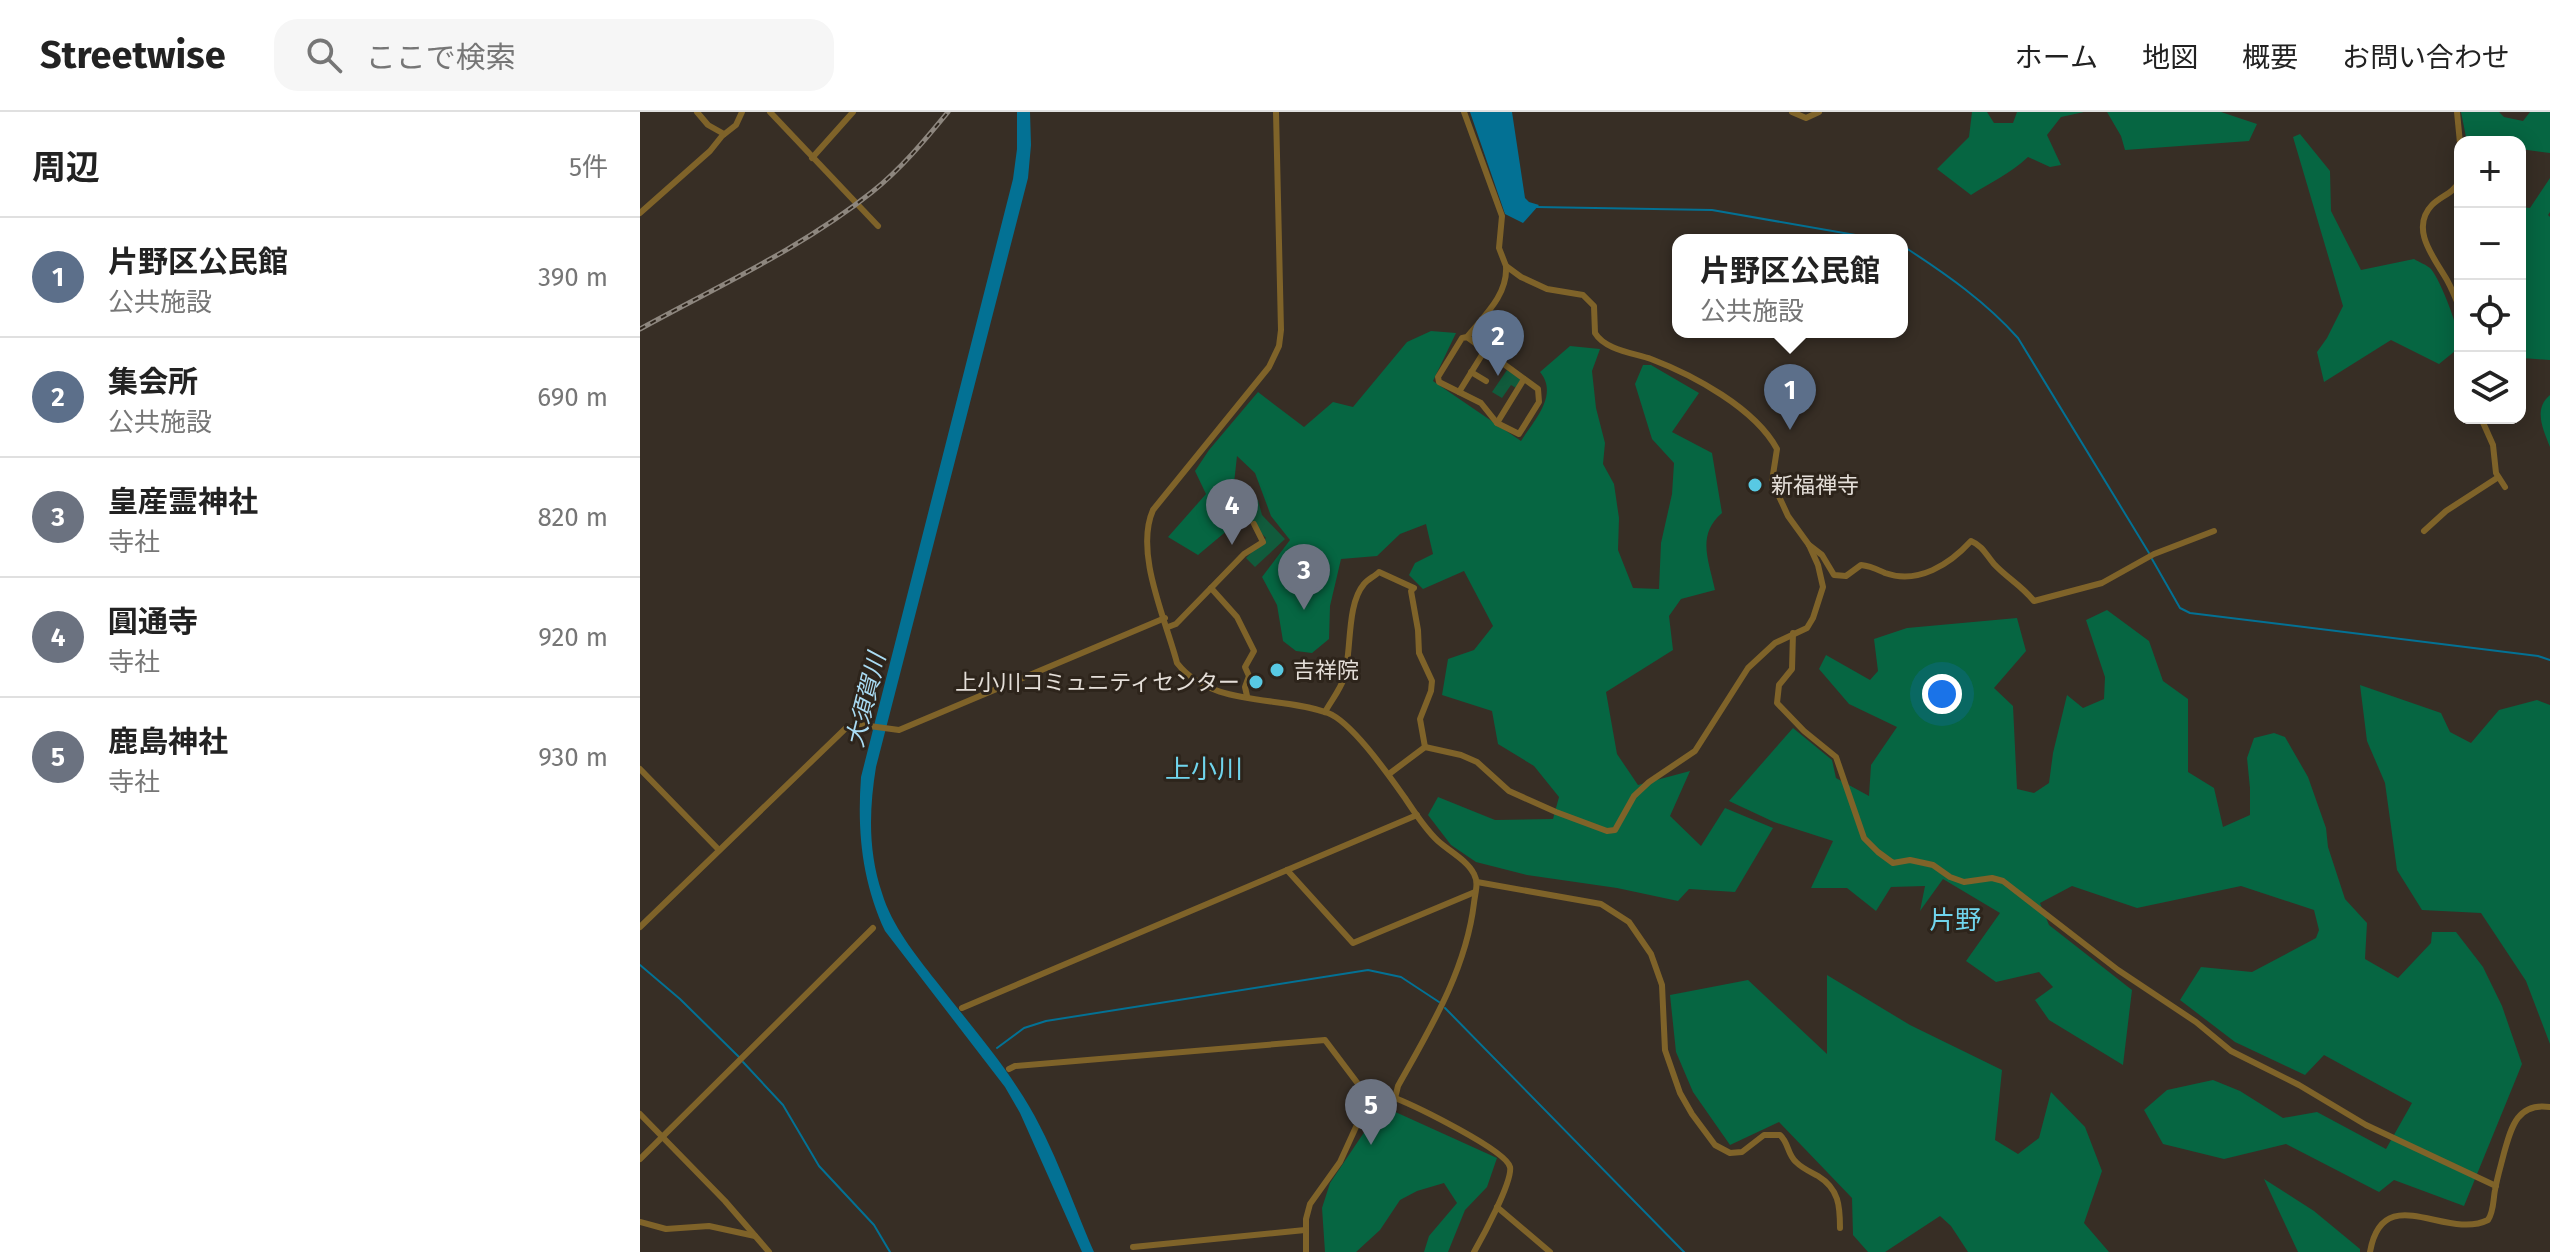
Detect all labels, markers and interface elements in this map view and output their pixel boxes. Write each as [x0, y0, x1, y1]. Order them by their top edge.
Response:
search box [274, 19, 834, 91]
text: Streetwise [40, 32, 226, 78]
icon: search [302, 33, 346, 77]
text: ここで検索 [366, 40, 516, 76]
text: ホーム [2015, 41, 2098, 74]
text: 地図 [2142, 41, 2198, 74]
text: 概要 [2242, 41, 2298, 74]
text: お問い合わせ [2342, 41, 2510, 74]
map controls [2454, 136, 2526, 424]
button: + [2454, 136, 2526, 208]
text: 周辺 [32, 147, 100, 188]
text: 5件 [569, 152, 608, 183]
button: − [2454, 208, 2526, 280]
popup [1672, 234, 1908, 338]
text: 片野区公民館 [108, 244, 288, 280]
text: 片野区公民館 [1700, 253, 1880, 289]
text: 1 [52, 262, 64, 293]
text: 390 m [538, 262, 608, 293]
button: locate [2454, 280, 2526, 352]
text: 公共施設 [108, 287, 212, 318]
text: 公共施設 [1700, 296, 1804, 327]
pin: 2 [1472, 310, 1524, 376]
button: layers [2454, 352, 2526, 424]
text: 集会所 [108, 364, 198, 400]
pin: 1 [1764, 364, 1816, 430]
text: 2 [51, 382, 65, 413]
text: 690 m [537, 382, 608, 413]
text: 公共施設 [108, 407, 212, 438]
place label: 新福禅寺 [1771, 472, 1859, 499]
marker: 新福禅寺 [1746, 476, 1764, 494]
pin: 4 [1206, 479, 1258, 545]
text: 皇産霊神社 [108, 484, 258, 520]
text: 3 [51, 502, 65, 533]
text: 820 m [537, 502, 608, 533]
text: 寺社 [108, 527, 160, 558]
pin: 3 [1278, 544, 1330, 610]
text: 圓通寺 [108, 604, 198, 640]
text: 4 [51, 622, 65, 653]
text: 920 m [538, 622, 608, 653]
text: 寺社 [108, 647, 160, 678]
water label: 大須賀川 [841, 647, 892, 750]
place label: 吉祥院 [1293, 657, 1359, 684]
marker: 吉祥院 [1268, 661, 1286, 679]
place label: 上小川コミュニティセンター [955, 669, 1240, 696]
marker: 上小川コミュニティセンター [1247, 673, 1265, 691]
your location [1922, 674, 1962, 714]
text: 鹿島神社 [108, 724, 228, 760]
text: 5 [51, 742, 65, 773]
text: 930 m [538, 742, 608, 773]
district label: 上小川 [1165, 754, 1243, 785]
text: 寺社 [108, 767, 160, 798]
district label: 片野 [1929, 905, 1981, 936]
pin: 5 [1345, 1079, 1397, 1145]

